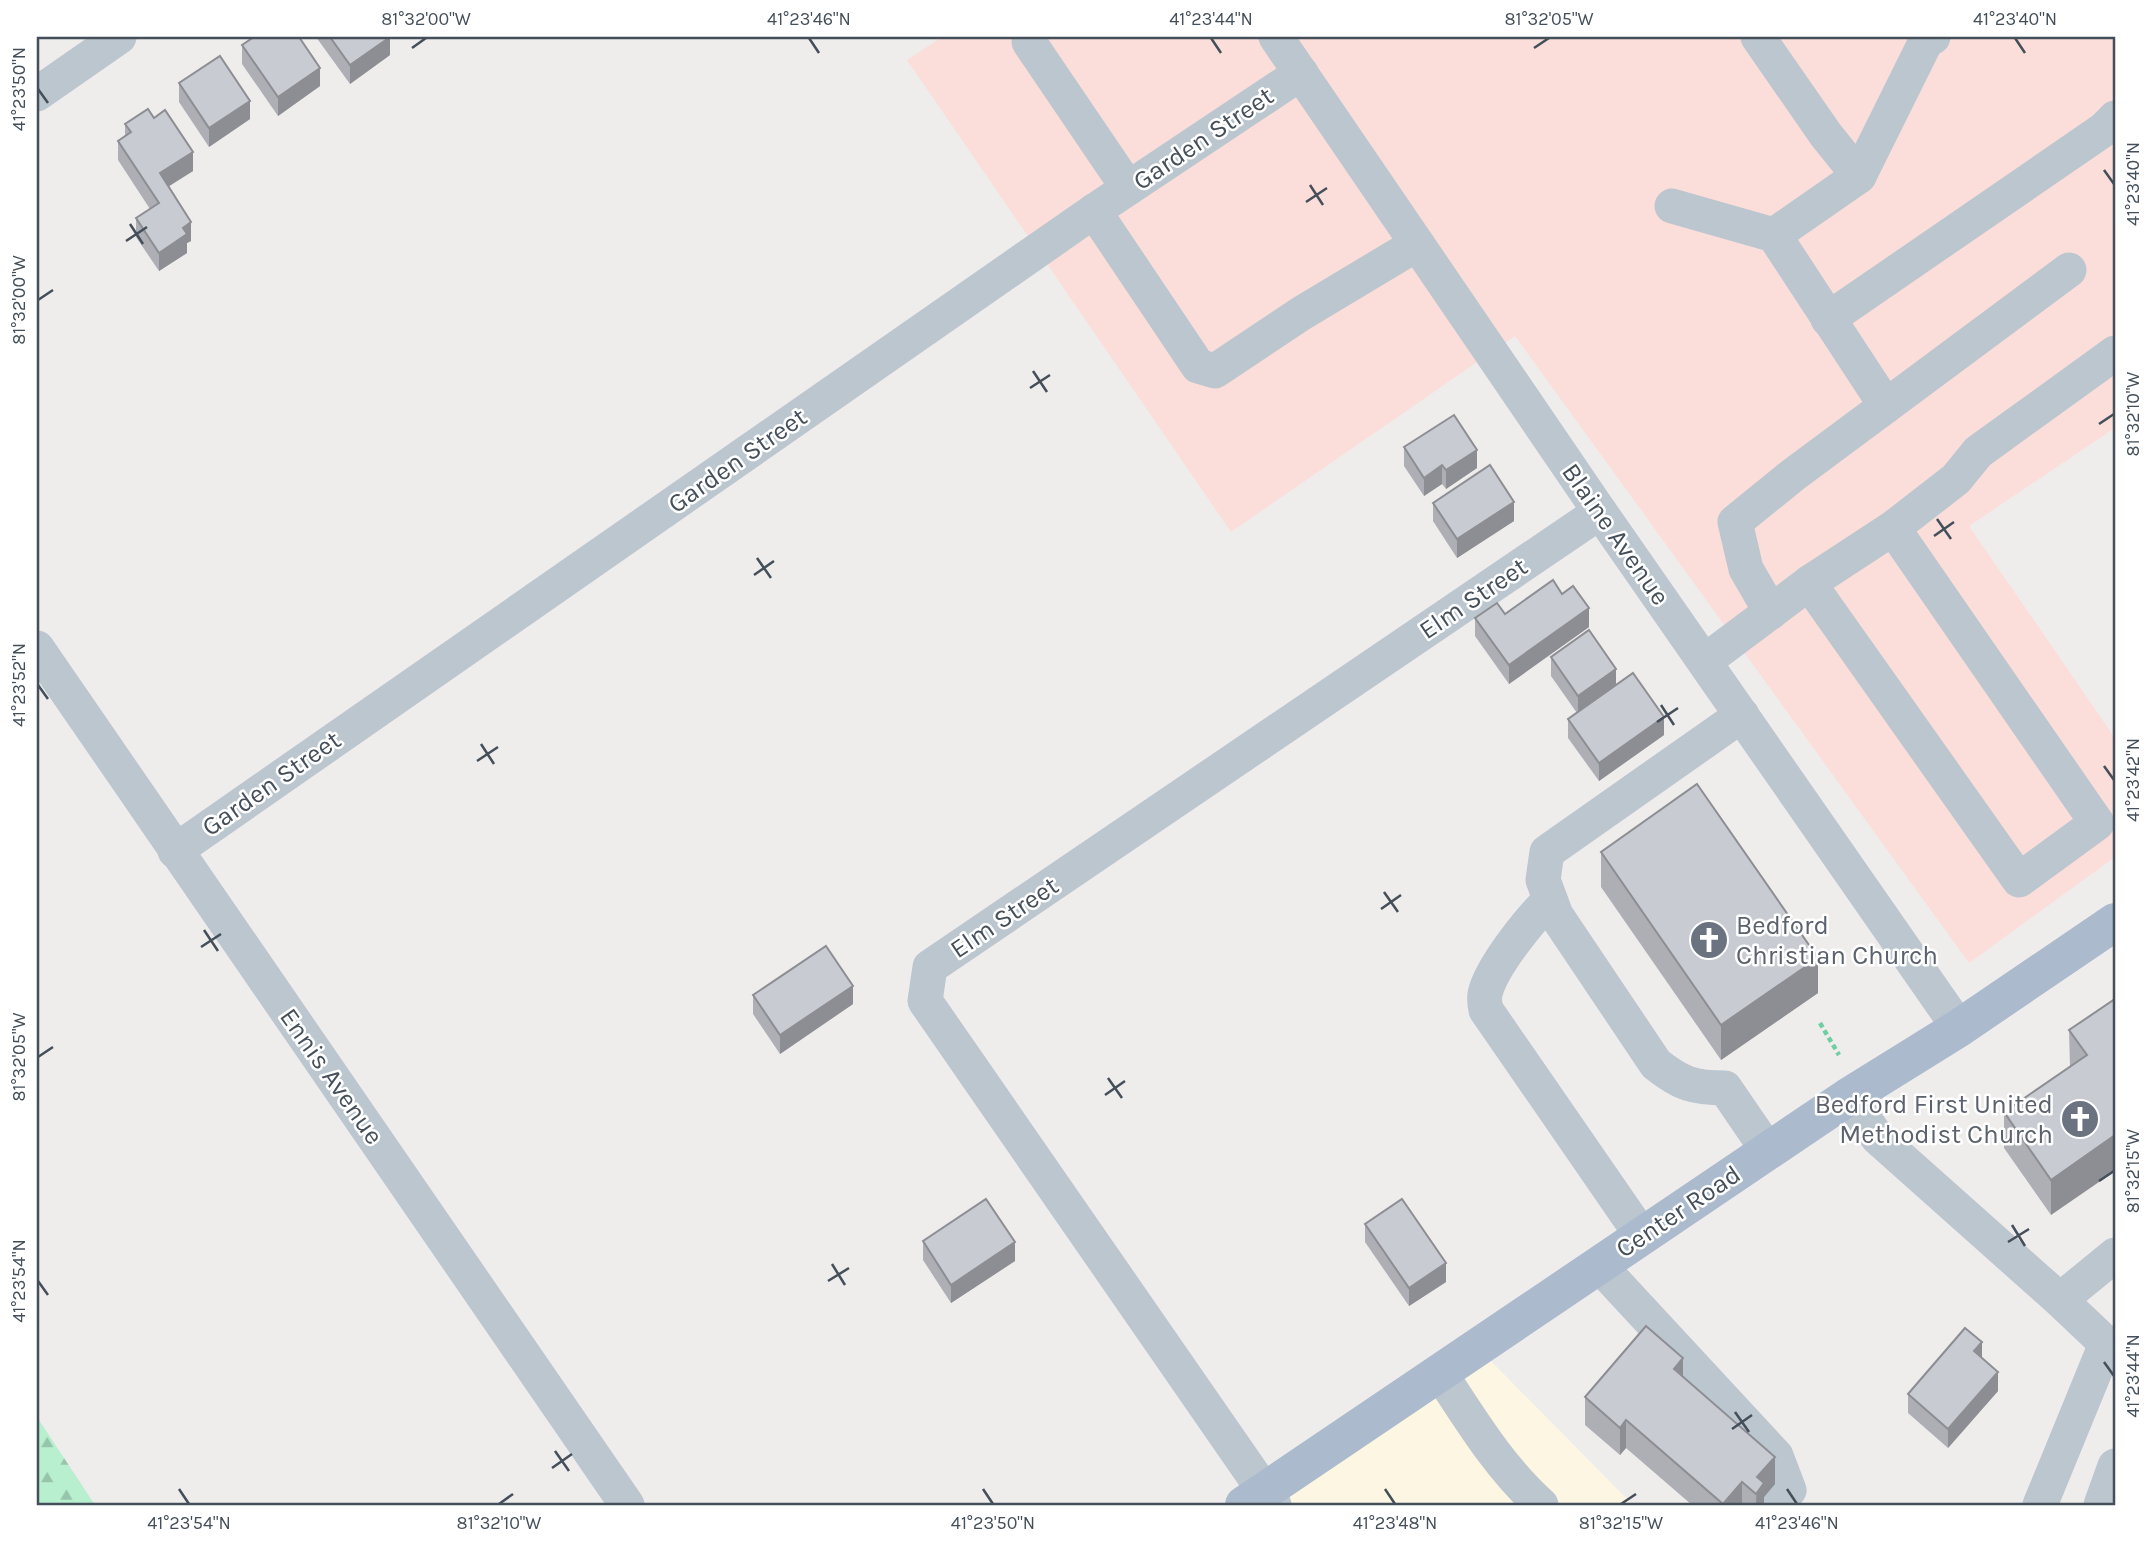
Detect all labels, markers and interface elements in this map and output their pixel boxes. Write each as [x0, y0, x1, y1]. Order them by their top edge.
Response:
text: 81°32'00"W [381, 8, 471, 30]
text: 41°23'46"N [767, 8, 851, 30]
text: 41°23'44"N [1169, 8, 1253, 30]
text: 81°32'05"W [1504, 8, 1594, 30]
text: 41°23'40"N [1973, 8, 2057, 30]
text: 41°23'50"N [8, 47, 30, 131]
street label: Garden Street [1127, 80, 1279, 197]
text: 41°23'40"N [2122, 142, 2144, 226]
text: 81°32'00"W [8, 255, 30, 345]
text: 81°32'10"W [2122, 372, 2144, 456]
street label: Garden Street [662, 401, 813, 520]
street label: Blaine Avenue [1555, 457, 1676, 611]
street label: Elm Street [1413, 551, 1533, 646]
text: 41°23'52"N [8, 643, 30, 727]
street label: Garden Street [196, 724, 347, 843]
text: 41°23'42"N [2122, 738, 2144, 822]
street label: Elm Street [944, 870, 1064, 965]
place label: Bedford Christian Church [1736, 910, 1938, 971]
church icon: Bedford Christian Church [1688, 919, 1730, 961]
street label: Ennis Avenue [273, 1002, 390, 1150]
text: 81°32'05"W [8, 1012, 30, 1102]
place label: Bedford First United Methodist Church [1815, 1089, 2053, 1150]
church icon: Bedford First United Methodist Church [2059, 1098, 2101, 1140]
text: 81°32'15"W [2122, 1129, 2144, 1213]
street label: Center Road [1610, 1158, 1746, 1264]
text: 41°23'54"N [8, 1239, 30, 1323]
text: 41°23'44"N [2122, 1334, 2144, 1418]
text: 41°23'54"N [147, 1512, 231, 1534]
text: 81°32'10"W [457, 1512, 541, 1534]
text: 41°23'50"N [951, 1512, 1035, 1534]
text: 41°23'48"N [1353, 1512, 1437, 1534]
text: 81°32'15"W [1579, 1512, 1663, 1534]
text: 41°23'46"N [1755, 1512, 1839, 1534]

